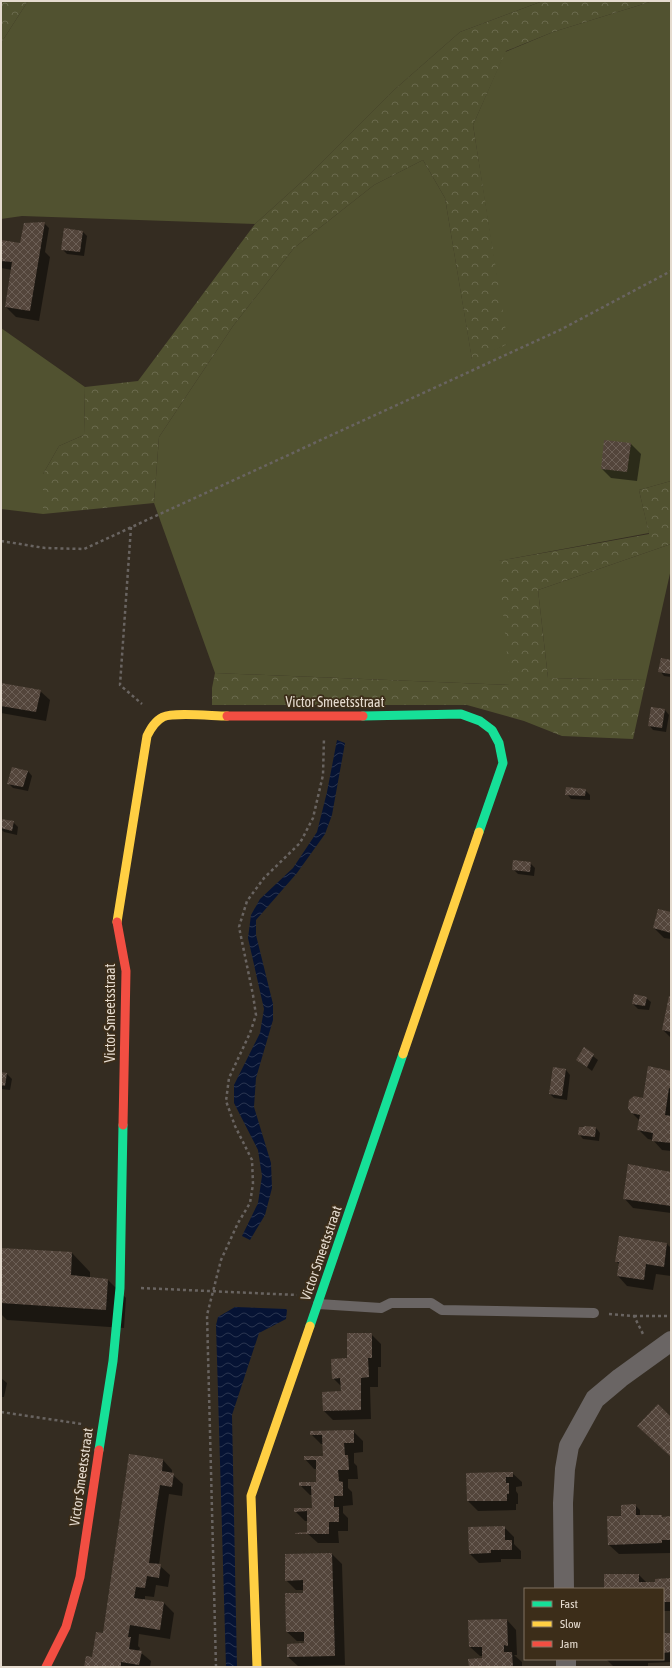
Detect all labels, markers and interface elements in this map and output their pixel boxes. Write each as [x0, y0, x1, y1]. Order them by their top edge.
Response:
street label: Victor Smeetsstraat [285, 694, 385, 710]
street label: Victor Smeetsstraat [102, 963, 118, 1063]
street label: Victor Smeetsstraat [297, 1203, 345, 1303]
street label: Victor Smeetsstraat [66, 1427, 96, 1527]
legend [524, 1588, 664, 1660]
text: Fast [560, 1597, 578, 1611]
text: Slow [560, 1617, 581, 1631]
text: Jam [560, 1637, 578, 1651]

